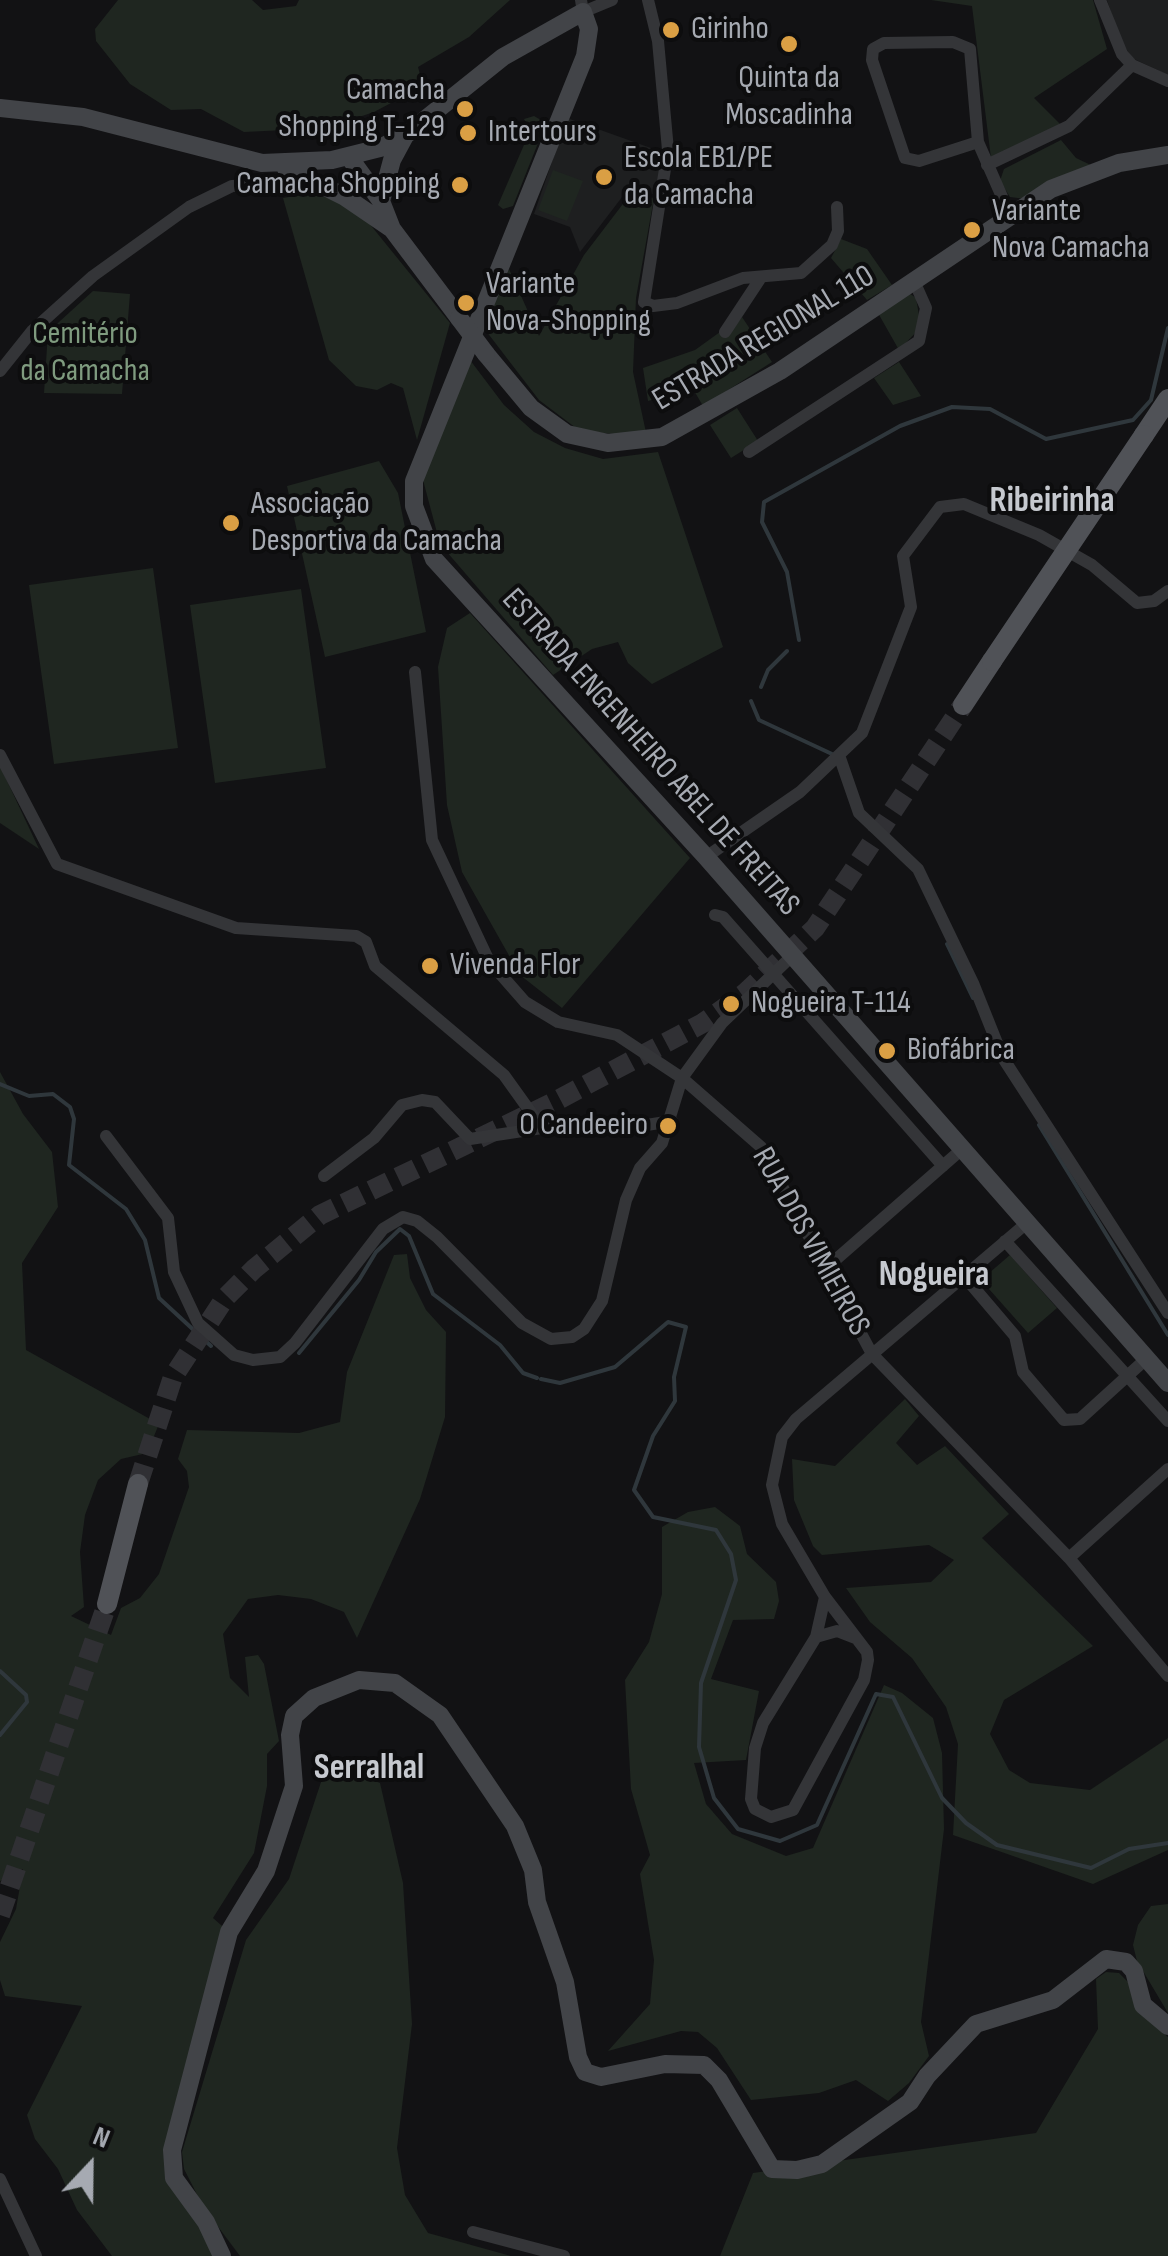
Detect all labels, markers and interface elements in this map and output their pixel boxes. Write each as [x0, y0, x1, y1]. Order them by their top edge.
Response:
place label: Girinho [691, 11, 769, 49]
marker: Girinho [660, 19, 682, 41]
marker: Quinta da Moscadinha [778, 33, 800, 55]
place label: Quinta da Moscadinha [725, 60, 853, 135]
place label: Camacha Shopping T-129 [278, 72, 445, 147]
marker: Camacha Shopping T-129 [454, 98, 476, 120]
place label: Intertours [488, 114, 597, 152]
marker: Intertours [457, 122, 479, 144]
place label: Escola EB1/PE da Camacha [624, 140, 773, 215]
place label: Camacha Shopping [236, 166, 440, 204]
marker: Escola EB1/PE da Camacha [593, 166, 615, 188]
marker: Camacha Shopping [449, 174, 471, 196]
place label: Variante Nova Camacha [992, 193, 1150, 268]
marker: Variante Nova Camacha [961, 219, 983, 241]
street label: ESTRADA REGIONAL 110 [646, 258, 882, 420]
place label: Variante Nova-Shopping [486, 266, 651, 341]
marker: Variante Nova-Shopping [455, 292, 477, 314]
park label: Cemitério da Camacha [20, 316, 150, 391]
district label: Ribeirinha [990, 481, 1114, 523]
place label: Associação Desportiva da Camacha [251, 486, 502, 561]
marker: Associação Desportiva da Camacha [220, 512, 242, 534]
street label: ESTRADA ENGENHEIRO ABEL DE FREITAS [493, 582, 807, 924]
place label: Vivenda Flor [450, 947, 580, 985]
marker: Vivenda Flor [419, 955, 441, 977]
place label: Nogueira T-114 [751, 985, 911, 1023]
marker: Nogueira T-114 [720, 993, 742, 1015]
place label: Biofábrica [907, 1032, 1015, 1070]
marker: Biofábrica [876, 1040, 898, 1062]
place label: O Candeeiro [519, 1107, 648, 1145]
marker: O Candeeiro [657, 1115, 679, 1137]
street label: RUA DOS VIMIEIROS [743, 1141, 877, 1343]
district label: Nogueira [879, 1255, 989, 1297]
district label: Serralhal [314, 1748, 424, 1790]
north arrow [40, 2116, 140, 2216]
text: N [88, 2120, 115, 2156]

